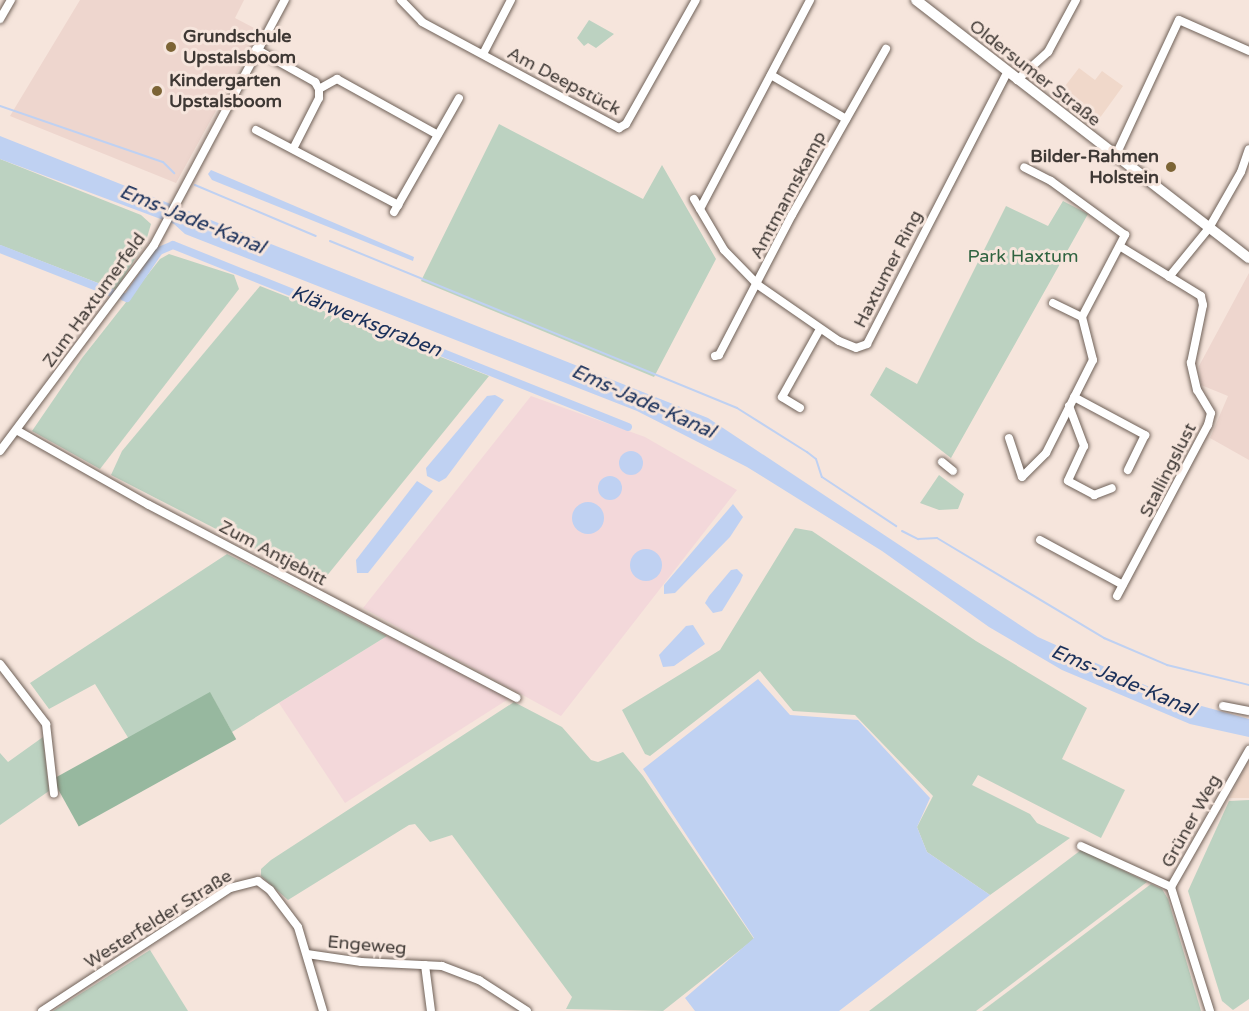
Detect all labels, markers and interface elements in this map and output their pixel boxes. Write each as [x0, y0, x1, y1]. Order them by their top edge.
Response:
street label: Oldersumer Straße [965, 15, 1105, 131]
place label: Grundschule Upstalsboom [183, 26, 296, 68]
marker: Grundschule Upstalsboom [164, 40, 178, 54]
street label: Am Deepstück [504, 42, 624, 120]
place label: Kindergarten Upstalsboom [169, 70, 282, 112]
marker: Kindergarten Upstalsboom [150, 84, 164, 98]
street label: Amtmannskamp [745, 128, 831, 262]
place label: Bilder-Rahmen Holstein [1030, 146, 1159, 188]
marker: Bilder-Rahmen Holstein [1164, 160, 1178, 174]
water label: Ems-Jade-Kanal [116, 180, 268, 260]
street label: Haxtumer Ring [849, 207, 927, 331]
street label: Zum Haxtumerfeld [38, 229, 150, 371]
park label: Park Haxtum [968, 245, 1078, 267]
water label: Klärwerksgraben [287, 281, 445, 363]
water label: Ems-Jade-Kanal [568, 360, 718, 444]
street label: Stallingslust [1135, 419, 1201, 521]
street label: Zum Antjebitt [215, 516, 331, 590]
water label: Ems-Jade-Kanal [1047, 640, 1199, 722]
street label: Grüner Weg [1157, 771, 1225, 871]
street label: Westerfelder Straße [80, 865, 236, 973]
street label: Engeweg [326, 931, 408, 959]

